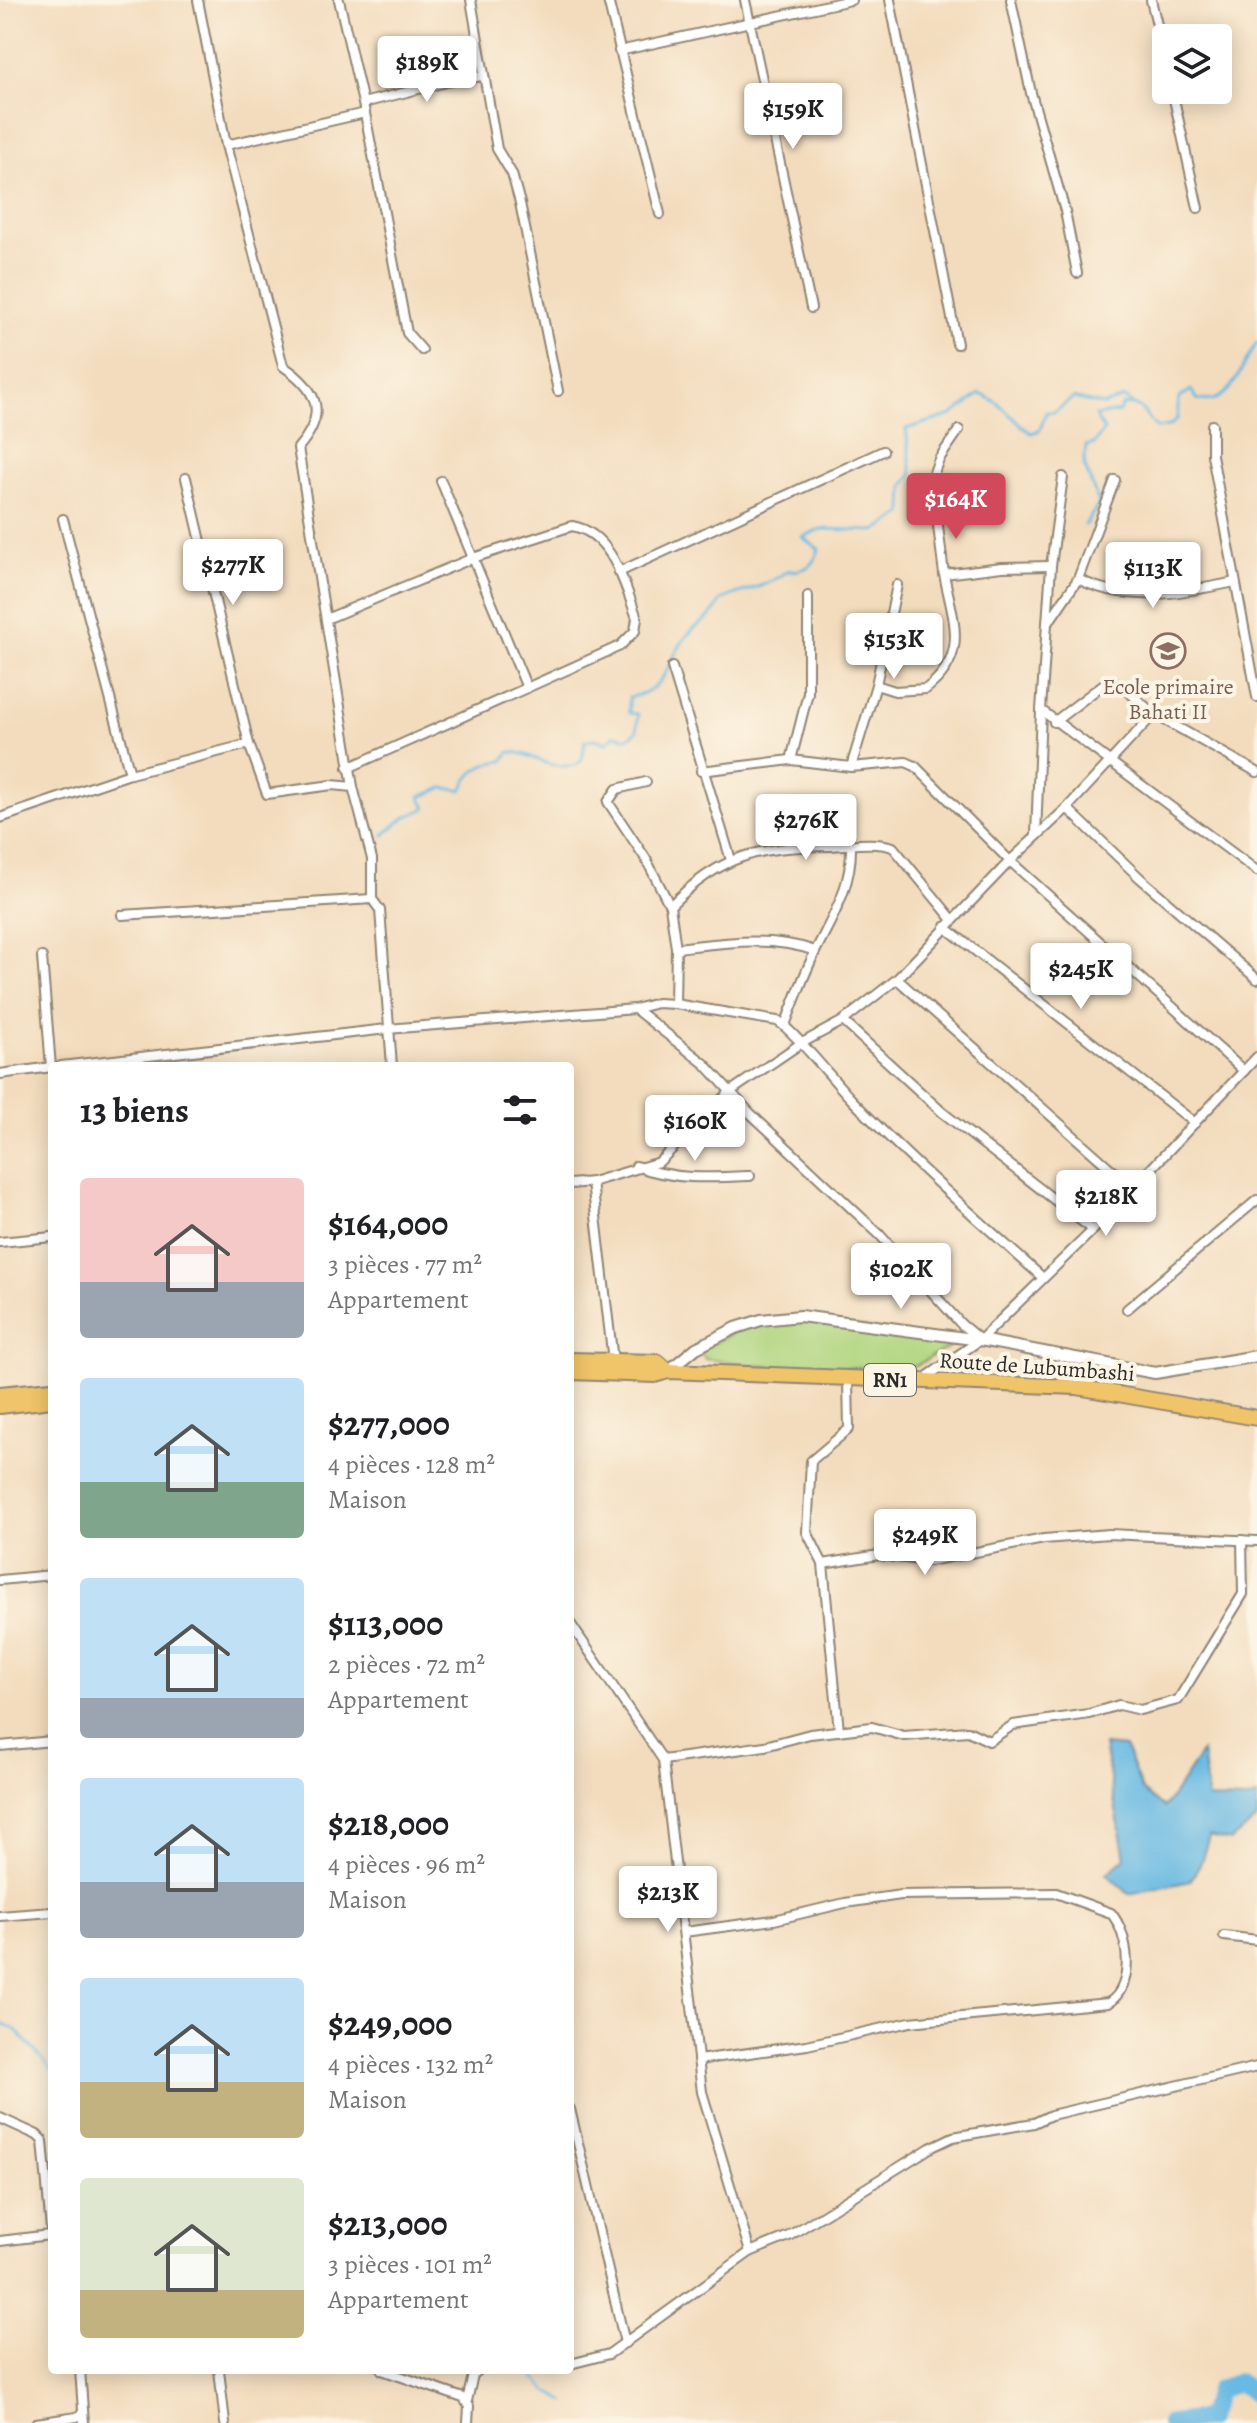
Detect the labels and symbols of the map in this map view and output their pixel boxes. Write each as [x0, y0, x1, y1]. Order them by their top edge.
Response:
pin: $189K [371, 36, 483, 104]
pin: $159K [737, 83, 849, 151]
pin: $164K [900, 473, 1012, 541]
pin: $277K [177, 539, 289, 607]
pin: $113K [1097, 542, 1209, 610]
pin: $153K [838, 613, 950, 681]
school or university icon: Ecole primaire Bahati II [1149, 632, 1187, 670]
place label: Ecole primaire Bahati II [1102, 672, 1234, 727]
pin: $276K [750, 794, 862, 862]
pin: $245K [1025, 943, 1137, 1011]
pin: $160K [639, 1095, 751, 1163]
pin: $218K [1050, 1170, 1162, 1238]
pin: $102K [845, 1243, 957, 1311]
street label: Route de Lubumbashi [938, 1345, 1136, 1389]
road number: RN1 [864, 1364, 916, 1396]
pin: $249K [869, 1509, 981, 1577]
pin: $213K [612, 1866, 724, 1934]

